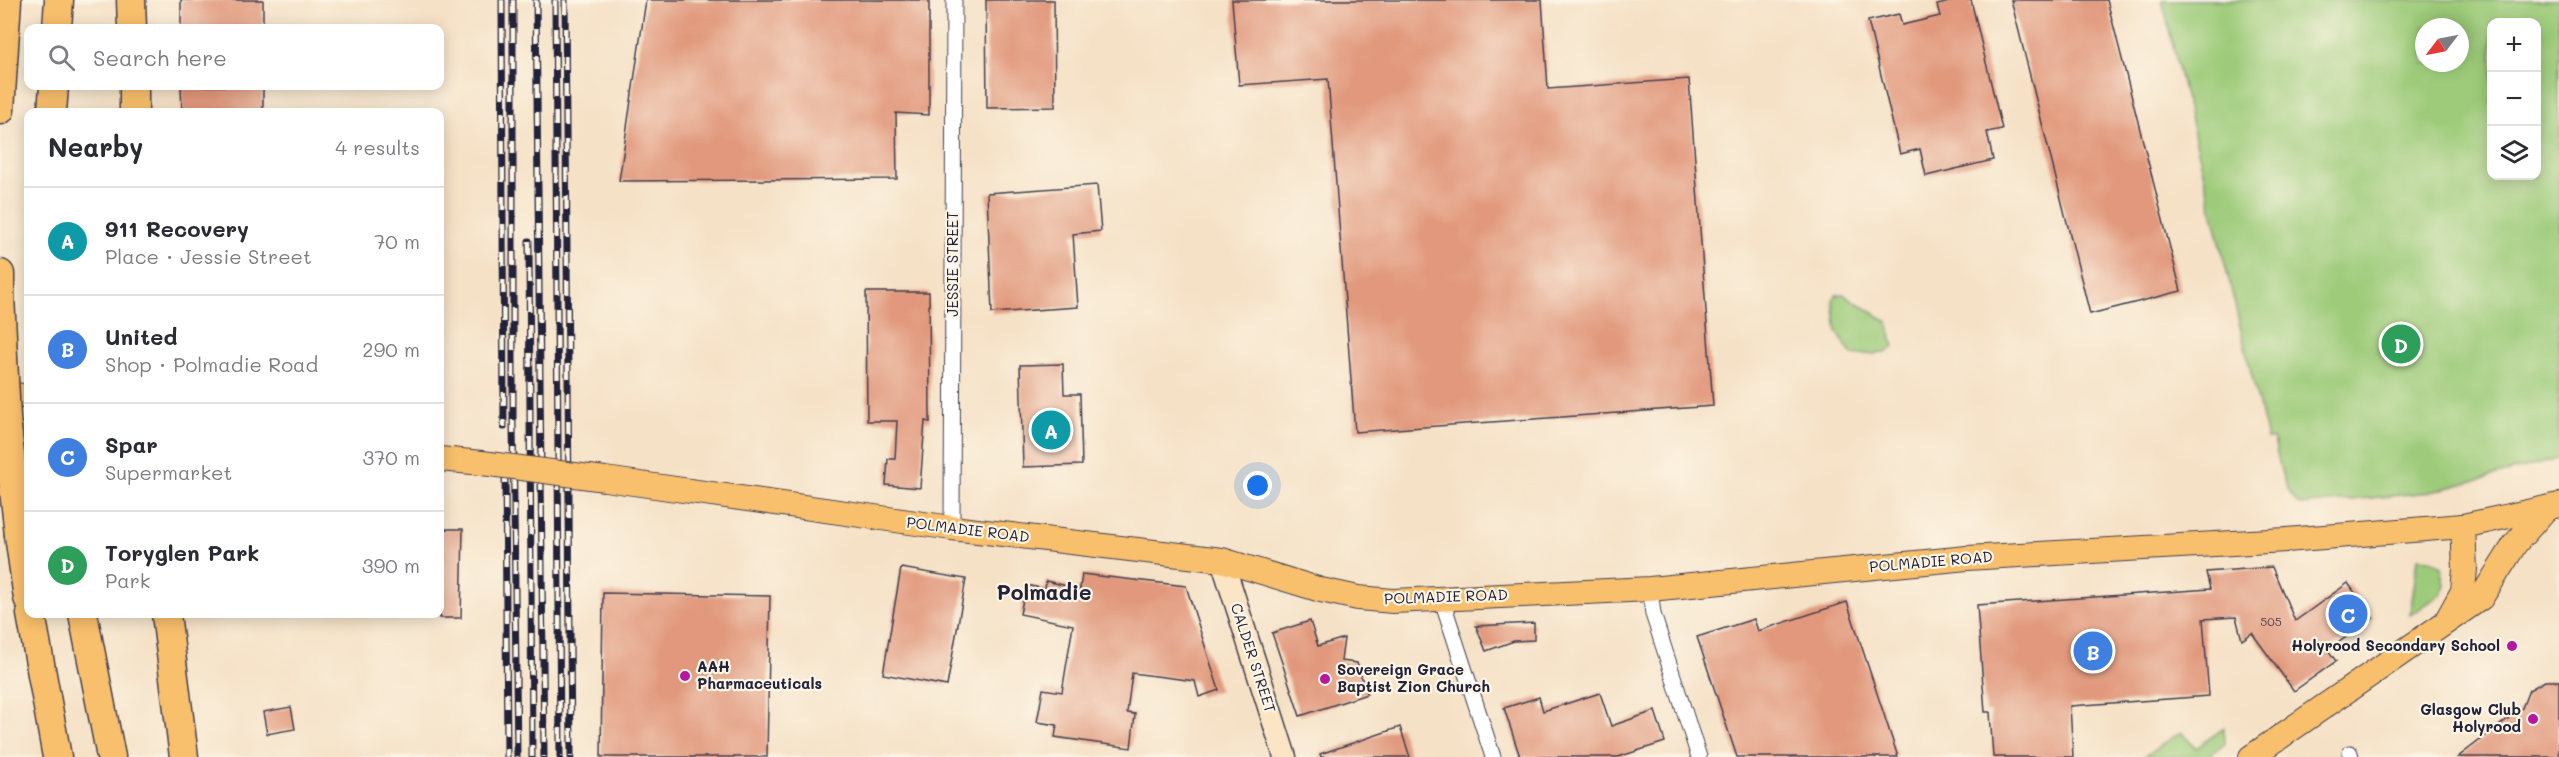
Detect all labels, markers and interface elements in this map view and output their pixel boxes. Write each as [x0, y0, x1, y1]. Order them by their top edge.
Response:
north arrow [2415, 18, 2469, 72]
map controls [2487, 18, 2541, 180]
button: + [2487, 18, 2541, 72]
search box [24, 24, 444, 90]
icon: search [45, 41, 78, 74]
text: Search here [93, 43, 227, 72]
button: − [2487, 72, 2541, 126]
button: layers [2487, 126, 2541, 180]
text: Nearby [48, 130, 143, 164]
text: 4 results [335, 134, 420, 160]
street label: JESSIE STREET [942, 211, 962, 317]
text: 911 Recovery [105, 214, 249, 243]
text: A [61, 228, 74, 254]
text: 70 m [374, 228, 420, 254]
text: Place · Jessie Street [105, 243, 312, 269]
text: United [105, 322, 177, 351]
pin: D [2382, 322, 2420, 366]
text: B [61, 336, 74, 362]
text: 290 m [362, 336, 420, 362]
text: Shop · Polmadie Road [105, 351, 318, 377]
pin: A [1032, 408, 1070, 452]
text: Spar [105, 430, 158, 459]
text: C [60, 444, 75, 470]
text: 370 m [362, 444, 420, 470]
text: Supermarket [105, 459, 232, 485]
your location [1243, 471, 1272, 500]
street label: POLMADIE ROAD [905, 512, 1031, 546]
text: Toryglen Park [105, 538, 259, 567]
street label: POLMADIE ROAD [1868, 546, 1993, 576]
text: D [60, 552, 75, 578]
text: 390 m [362, 552, 420, 578]
text: Park [105, 567, 150, 593]
district label: Polmadie [996, 578, 1092, 605]
street label: POLMADIE ROAD [1384, 584, 1508, 608]
pin: C [2328, 592, 2368, 636]
street label: CALDER STREET [1227, 600, 1281, 715]
house number: 505 [2260, 613, 2282, 629]
pin: B [2074, 628, 2112, 674]
place label: Holyrood Secondary School [2291, 635, 2500, 655]
marker: Holyrood Secondary School [2505, 639, 2519, 653]
place label: AAH Pharmaceuticals [697, 656, 822, 693]
place label: Sovereign Grace Baptist Zion Church [1337, 659, 1490, 696]
marker: AAH Pharmaceuticals [678, 669, 692, 683]
marker: Sovereign Grace Baptist Zion Church [1318, 672, 1332, 686]
place label: Glasgow Club Holyrood [2420, 699, 2521, 736]
marker: Glasgow Club Holyrood [2526, 712, 2540, 726]

